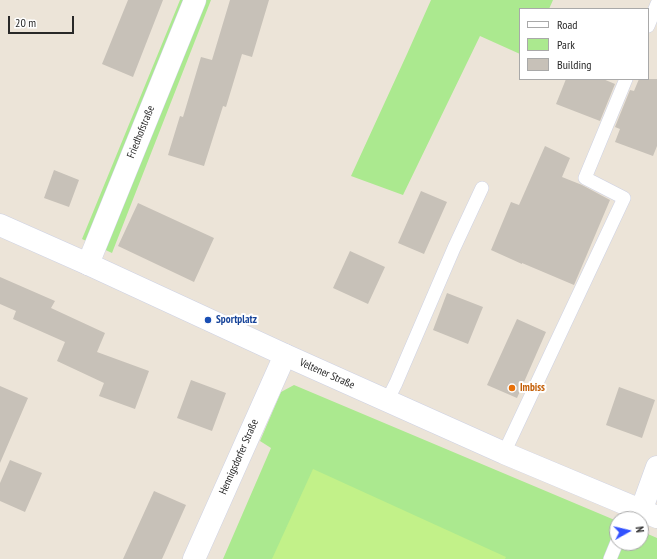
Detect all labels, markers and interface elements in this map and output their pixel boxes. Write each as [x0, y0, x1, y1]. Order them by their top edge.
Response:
scale bar [10, 8, 76, 34]
legend [519, 8, 649, 80]
text: 20 m [15, 15, 36, 30]
text: Road [557, 17, 577, 32]
text: Park [557, 37, 575, 52]
text: Building [557, 57, 592, 72]
street label: Friedhofstraße [124, 104, 158, 160]
place label: Sportplatz [216, 313, 257, 327]
marker: Sportplatz [203, 315, 213, 325]
street label: Veltener Straße [297, 356, 357, 392]
place label: Imbiss [520, 381, 545, 395]
marker: Imbiss [507, 383, 517, 393]
street label: Hennigsdorfer Straße [216, 417, 262, 497]
north arrow [609, 511, 649, 551]
text: N [633, 526, 647, 533]

